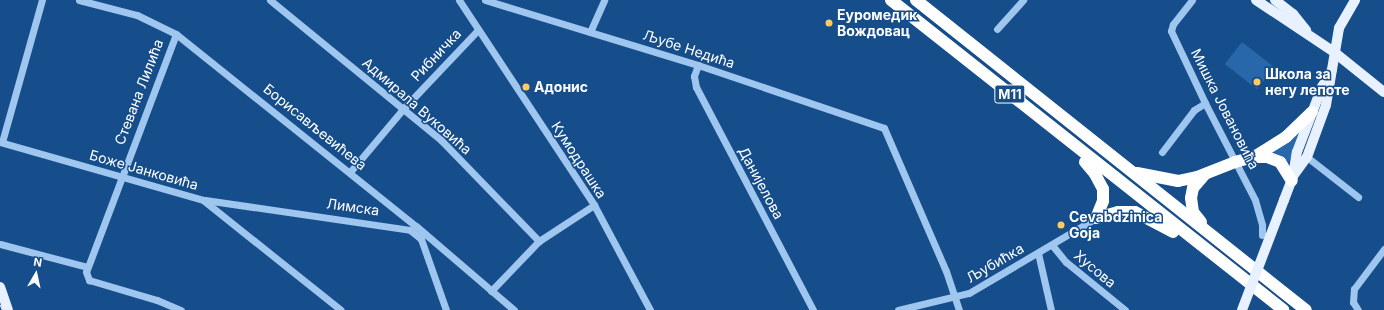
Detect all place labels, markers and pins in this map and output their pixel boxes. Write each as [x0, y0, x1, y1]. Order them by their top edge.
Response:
place label: Еуромедик Вождовац [837, 7, 917, 40]
marker: Еуромедик Вождовац [824, 18, 834, 28]
place label: Школа за негу лепоте [1265, 66, 1349, 98]
marker: Школа за негу лепоте [1252, 77, 1262, 87]
place label: Адонис [534, 79, 588, 95]
marker: Адонис [521, 82, 531, 92]
place label: Cevabdzinica Goja [1069, 209, 1162, 242]
marker: Cevabdzinica Goja [1056, 220, 1066, 230]

